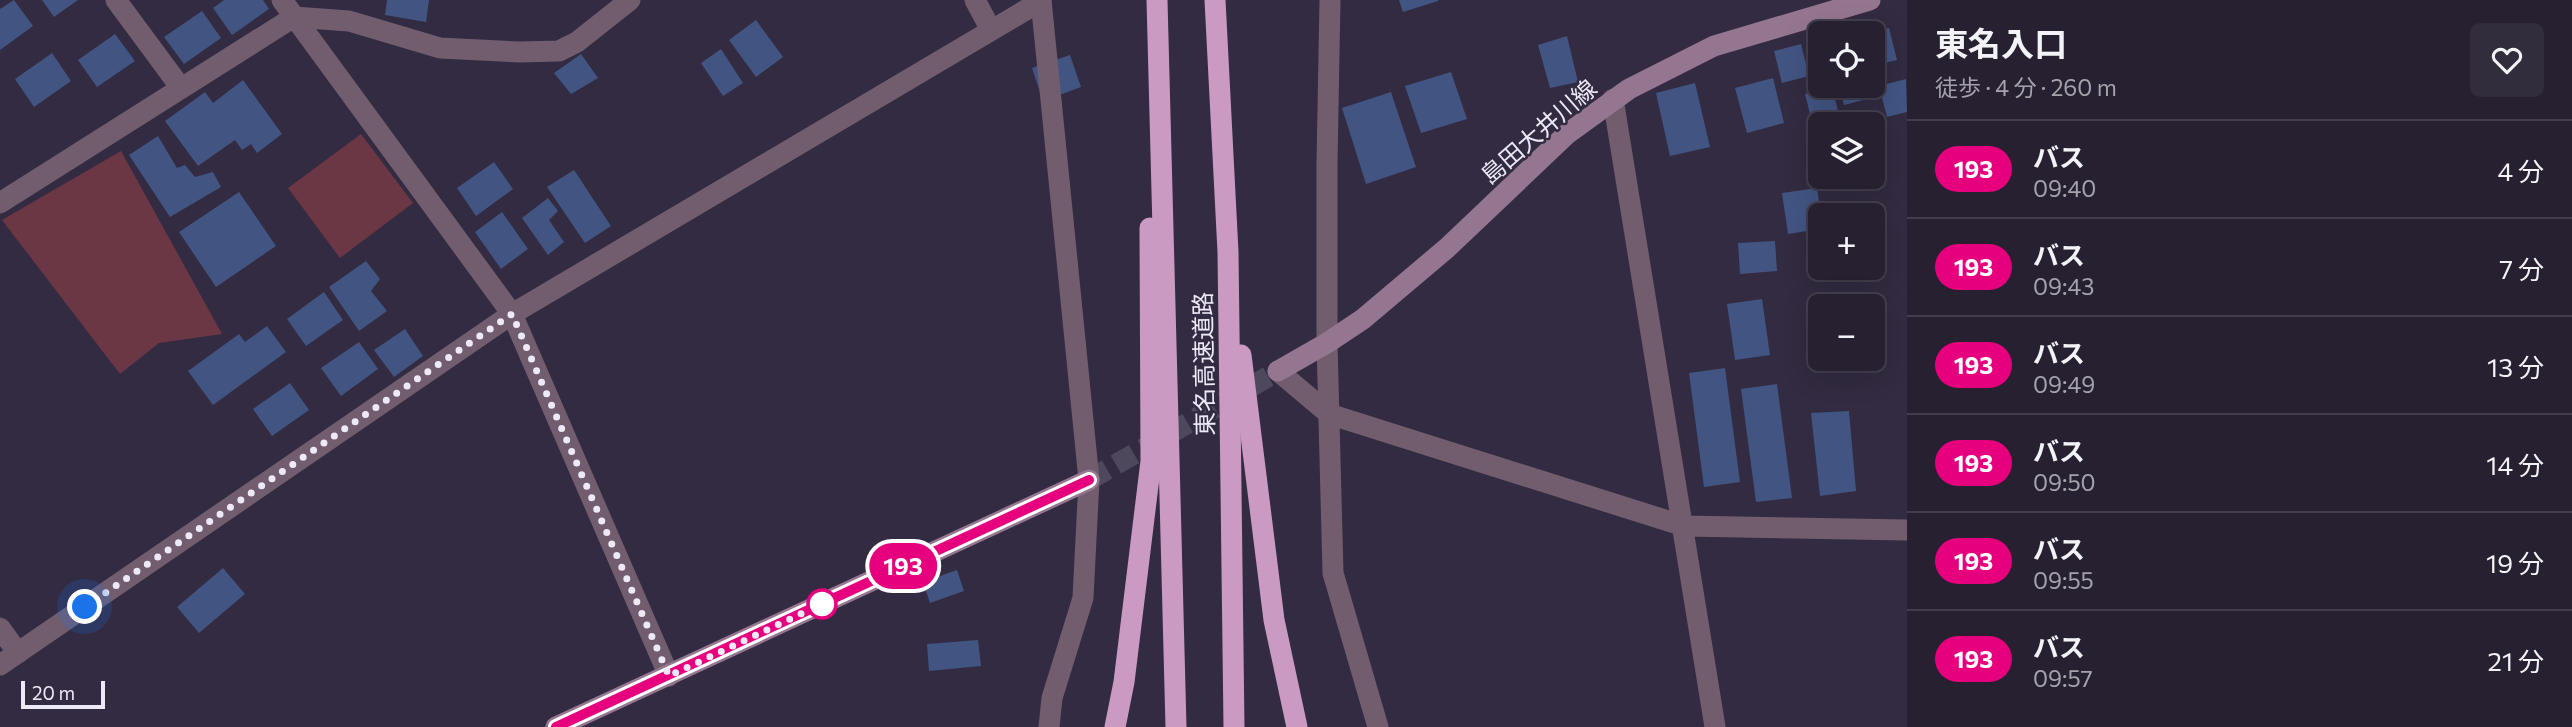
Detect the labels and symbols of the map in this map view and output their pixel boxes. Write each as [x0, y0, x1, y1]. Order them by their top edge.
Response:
street label: 島田大井川線 [1474, 73, 1602, 189]
street label: 東名高速道路 [1187, 292, 1219, 436]
line badge: 193 [863, 543, 943, 589]
your location [67, 589, 102, 624]
unlabelled marker [807, 589, 837, 619]
scale bar [21, 678, 105, 710]

